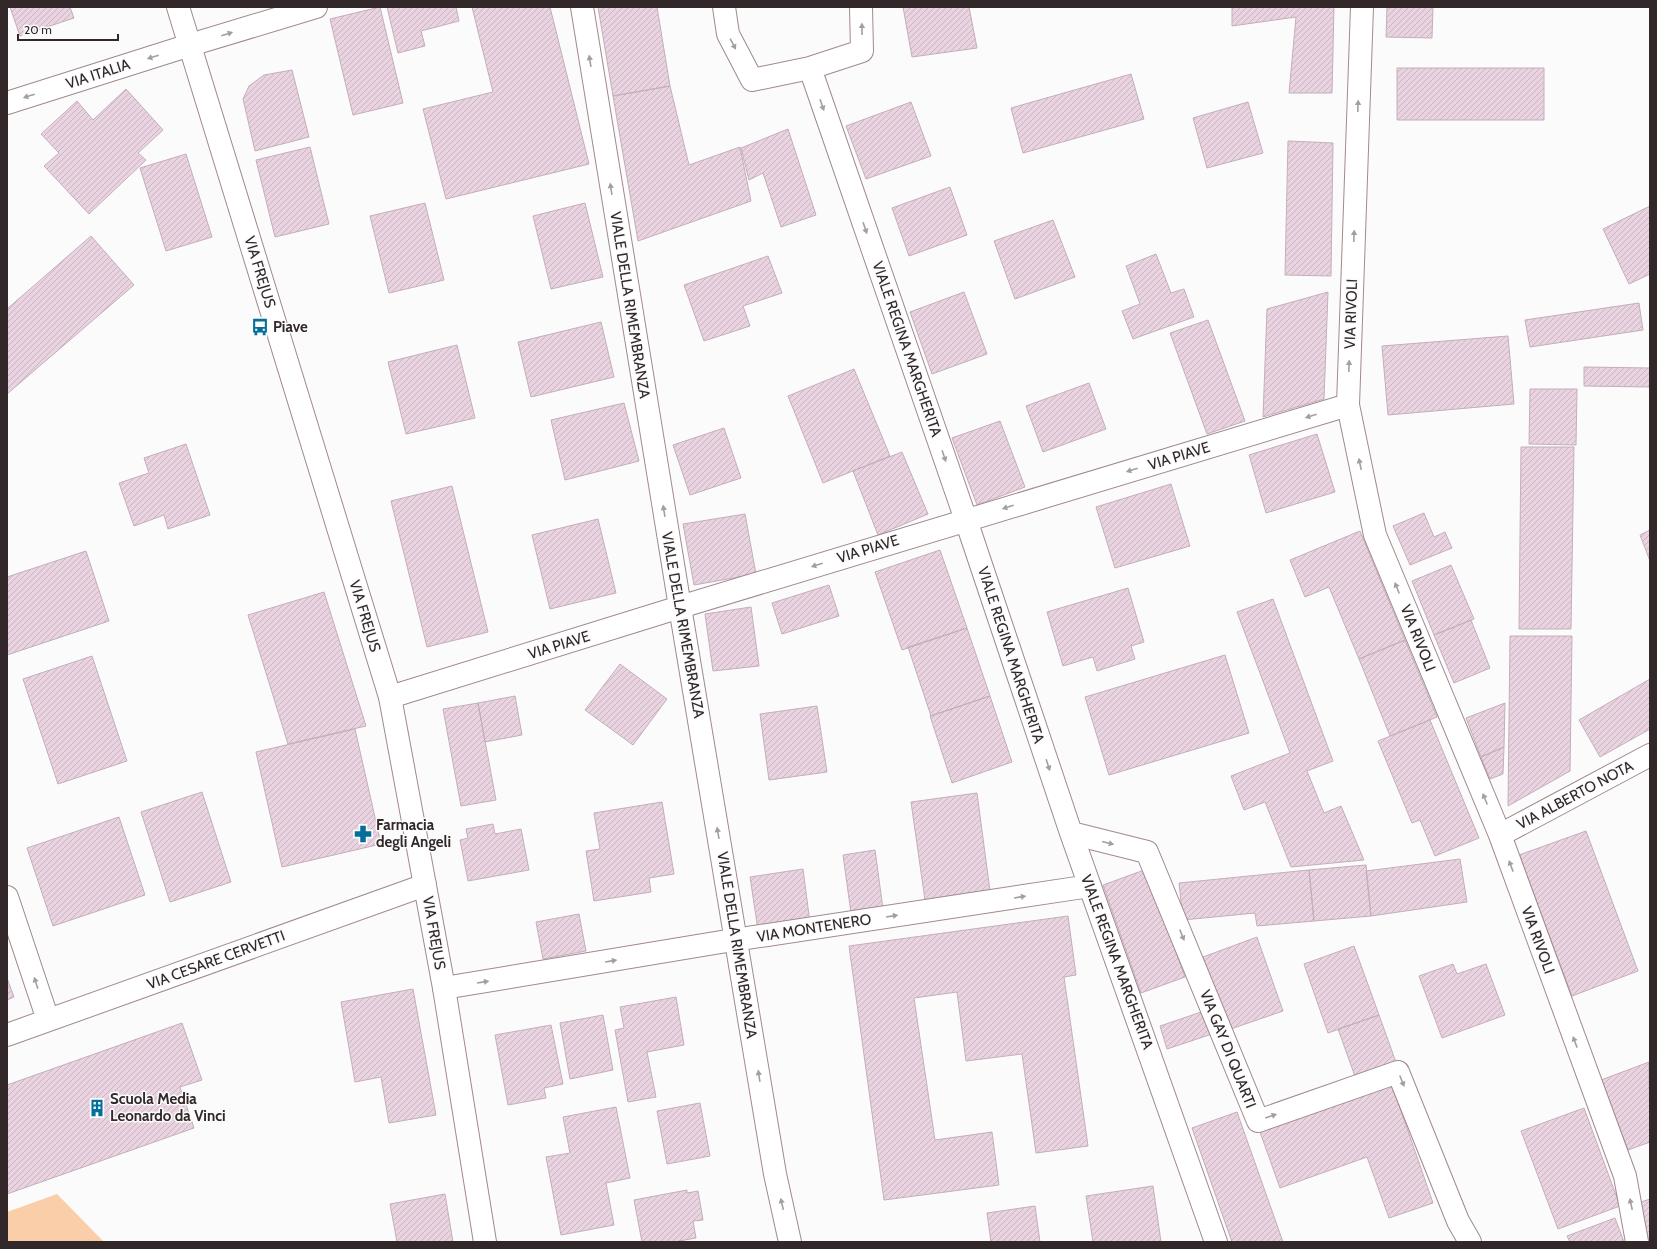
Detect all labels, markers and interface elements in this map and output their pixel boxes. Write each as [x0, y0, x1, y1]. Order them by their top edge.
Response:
scale bar [18, 16, 118, 42]
text: 20 m [24, 22, 52, 37]
one-way arrow [858, 23, 865, 35]
one-way arrow [221, 31, 233, 37]
one-way arrow [730, 39, 737, 50]
one-way arrow [146, 54, 158, 60]
street label: VIA ITALIA [64, 55, 133, 93]
one-way arrow [587, 55, 593, 67]
one-way arrow [22, 93, 34, 99]
one-way arrow [820, 99, 826, 111]
one-way arrow [1355, 100, 1362, 112]
one-way arrow [608, 183, 614, 196]
street label: VIALE DELLA RIMEMBRANZA [606, 210, 654, 400]
one-way arrow [862, 222, 868, 234]
one-way arrow [1351, 229, 1357, 242]
street label: VIA FREJUS [241, 234, 280, 310]
street label: VIALE REGINA MARGHERITA [868, 259, 946, 440]
street label: VIA RIVOLI [1341, 279, 1361, 349]
bus stop icon: Piave [250, 317, 270, 337]
place label: Piave [273, 318, 308, 336]
one-way arrow [1346, 359, 1352, 372]
one-way arrow [1304, 413, 1316, 419]
street label: VIA PIAVE [1146, 438, 1212, 474]
one-way arrow [941, 451, 947, 463]
one-way arrow [1357, 458, 1363, 470]
one-way arrow [1126, 467, 1138, 473]
one-way arrow [1002, 504, 1014, 510]
one-way arrow [661, 505, 667, 517]
street label: VIALE DELLA RIMEMBRANZA [658, 530, 708, 720]
street label: VIA PIAVE [835, 531, 901, 567]
one-way arrow [810, 562, 822, 568]
street label: VIALE REGINA MARGHERITA [974, 565, 1048, 746]
street label: VIA FREJUS [346, 578, 385, 654]
one-way arrow [1394, 582, 1400, 594]
street label: VIA RIVOLI [1396, 602, 1440, 674]
street label: VIA PIAVE [526, 627, 592, 663]
street label: VIA ALBERTO NOTA [1514, 756, 1637, 833]
one-way arrow [1045, 760, 1051, 772]
one-way arrow [1481, 792, 1487, 804]
place label: Farmacia degli Angeli [376, 816, 451, 851]
pharmacy icon: Farmacia degli Angeli [353, 824, 373, 844]
one-way arrow [715, 826, 721, 839]
one-way arrow [1102, 840, 1115, 846]
street label: VIALE DELLA RIMEMBRANZA [713, 850, 761, 1040]
one-way arrow [1508, 859, 1514, 871]
street label: VIALE REGINA MARGHERITA [1077, 872, 1157, 1052]
one-way arrow [1014, 894, 1026, 900]
street label: VIA FREJUS [419, 895, 449, 971]
street label: VIA RIVOLI [1518, 904, 1558, 976]
street label: VIA MONTENERO [756, 910, 872, 946]
one-way arrow [885, 913, 898, 919]
street label: VIA CESARE CERVETTI [144, 927, 288, 993]
one-way arrow [1179, 930, 1185, 942]
one-way arrow [605, 958, 617, 964]
one-way arrow [32, 977, 38, 989]
one-way arrow [477, 979, 489, 985]
street label: VIA GAY DI QUARTI [1196, 987, 1260, 1111]
one-way arrow [1572, 1036, 1578, 1048]
one-way arrow [756, 1070, 762, 1082]
one-way arrow [1399, 1075, 1405, 1087]
place label: Scuola Media Leonardo da Vinci [110, 1090, 226, 1125]
building icon: Scuola Media Leonardo da Vinci [87, 1098, 107, 1118]
one-way arrow [1265, 1113, 1277, 1119]
one-way arrow [1627, 1197, 1633, 1210]
one-way arrow [778, 1198, 784, 1210]

